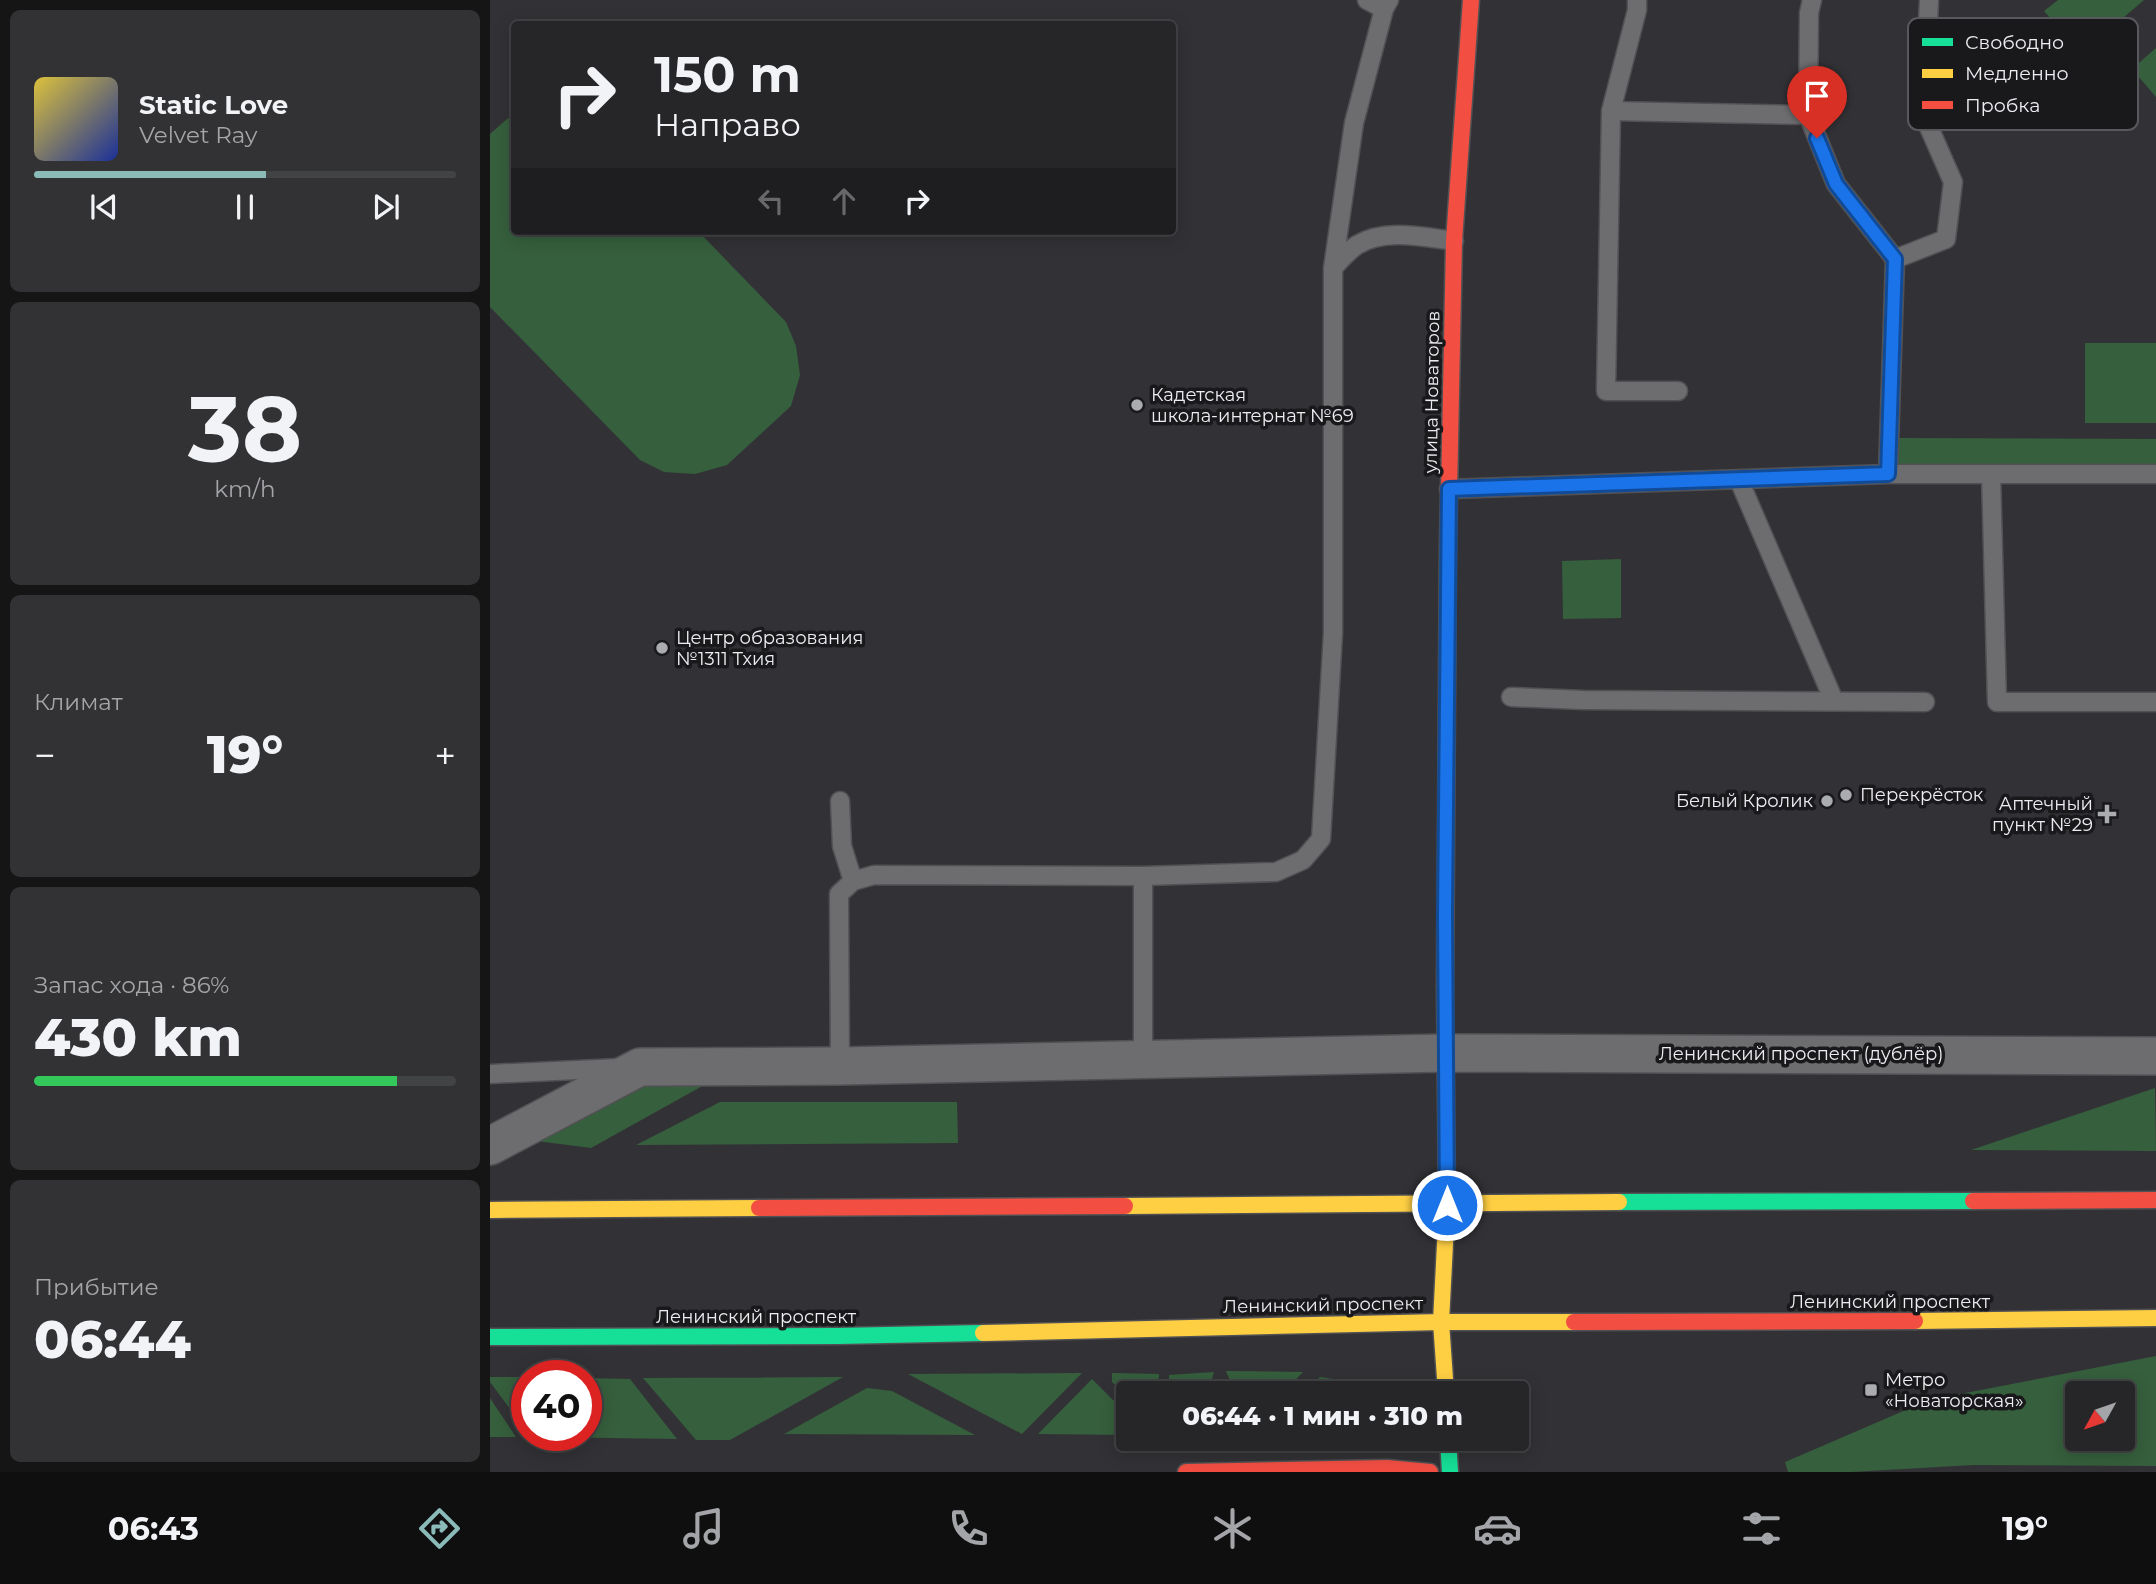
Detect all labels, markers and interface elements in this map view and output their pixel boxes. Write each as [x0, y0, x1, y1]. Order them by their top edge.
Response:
legend [1908, 18, 2138, 130]
text: Свободно [1965, 31, 2064, 54]
text: 150 m [654, 45, 801, 104]
icon: right [539, 49, 630, 140]
text: Медленно [1965, 62, 2069, 85]
pin [1787, 66, 1847, 138]
icon: arrive [1798, 77, 1836, 115]
text: Static Love [139, 89, 288, 121]
text: Пробка [1965, 94, 2040, 117]
text: Направо [654, 105, 801, 144]
text: Velvet Ray [139, 121, 257, 149]
icon: left [752, 182, 790, 220]
icon: ahead [825, 182, 863, 220]
icon: right [898, 182, 936, 220]
icon: previous [85, 188, 123, 226]
icon: pause [226, 188, 264, 226]
icon: next [367, 188, 405, 226]
street label: улица Новаторов [1420, 310, 1444, 475]
text: 38 [188, 374, 302, 485]
place label: Кадетская школа-интернат №69 [1151, 384, 1354, 427]
marker: Кадетская школа-интернат №69 [1129, 397, 1145, 413]
text: km/h [214, 475, 276, 503]
place label: Центр образования №1311 Тхия [676, 627, 864, 670]
marker: Центр образования №1311 Тхия [654, 640, 670, 656]
text: Климат [34, 688, 123, 716]
text: 19° [207, 723, 283, 786]
text: − [34, 732, 56, 779]
text: + [434, 732, 456, 779]
place label: Перекрёсток [1860, 784, 1984, 806]
marker: Перекрёсток [1838, 787, 1854, 803]
place label: Белый Кролик [1676, 790, 1814, 812]
marker: Белый Кролик [1819, 793, 1835, 809]
place label: Аптечный пункт №29 [1992, 793, 2093, 836]
marker: Аптечный пункт №29 [2099, 806, 2115, 822]
text: Запас хода · 86% [34, 971, 229, 999]
text: 430 km [34, 1006, 242, 1069]
street label: Ленинский проспект (дублёр) [1659, 1043, 1943, 1065]
position arrow [1410, 1168, 1484, 1242]
text: Прибытие [34, 1273, 159, 1301]
street label: Ленинский проспект [1790, 1291, 1991, 1313]
street label: Ленинский проспект [1223, 1292, 1424, 1318]
street label: Ленинский проспект [656, 1306, 857, 1328]
text: 06:44 [34, 1308, 191, 1371]
speed limit sign: 40 [511, 1360, 602, 1451]
place label: Метро «Новаторская» [1885, 1369, 2024, 1412]
north arrow [2065, 1381, 2135, 1451]
map controls [2065, 1381, 2135, 1451]
marker: Метро «Новаторская» [1863, 1382, 1879, 1398]
text: 06:44 · 1 мин · 310 m [1182, 1400, 1463, 1432]
icon: directions [415, 1504, 464, 1553]
icon: music [679, 1504, 728, 1553]
icon: phone [944, 1504, 993, 1553]
icon: climate [1208, 1504, 1257, 1553]
icon: car [1473, 1504, 1522, 1553]
icon: filters [1737, 1504, 1786, 1553]
text: 06:43 [108, 1509, 199, 1548]
text: 19° [2002, 1509, 2048, 1548]

